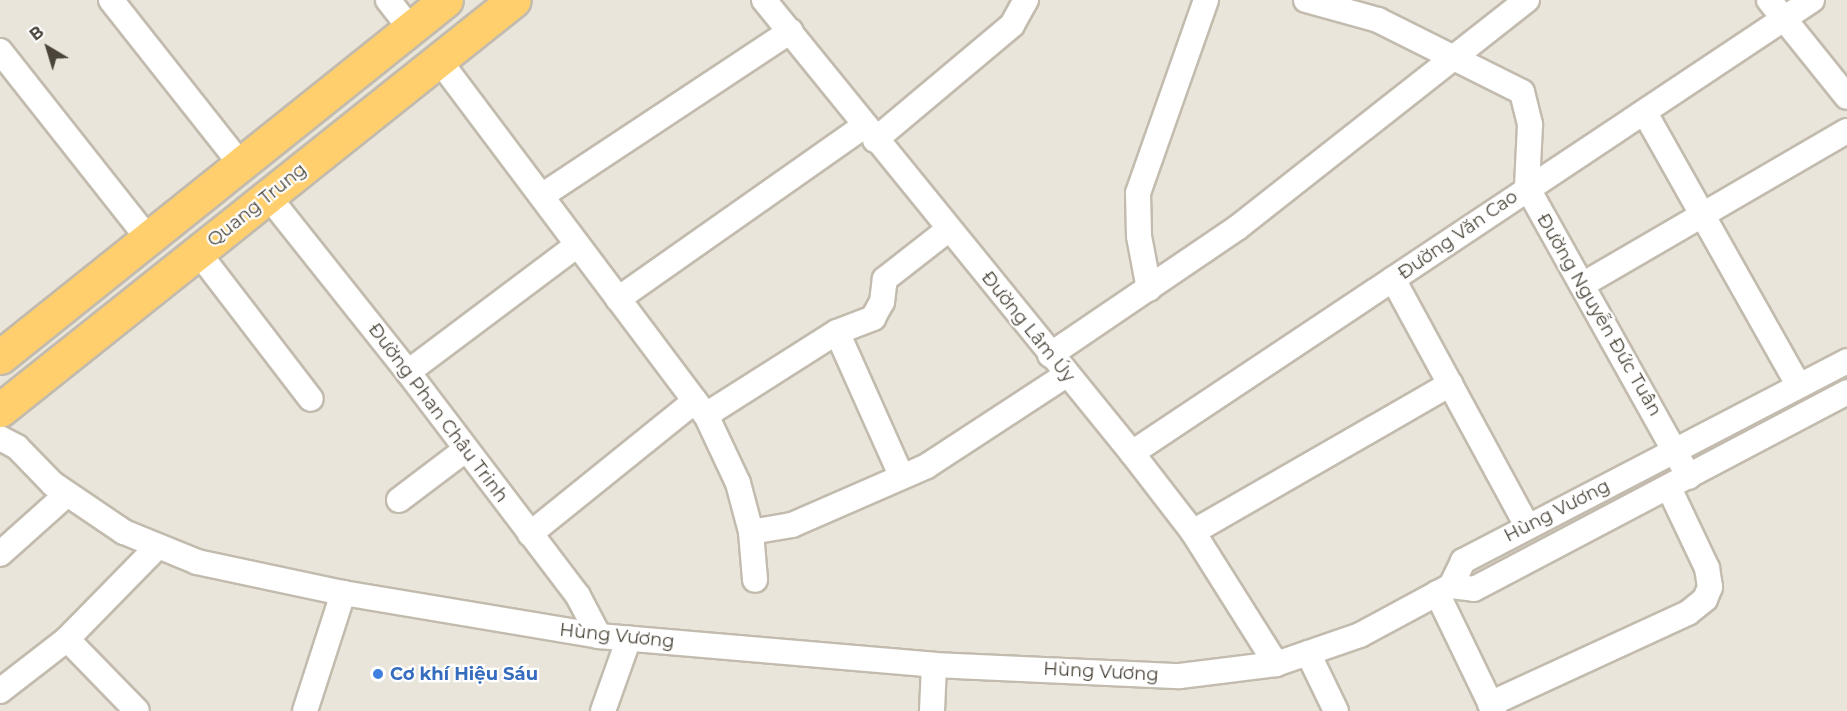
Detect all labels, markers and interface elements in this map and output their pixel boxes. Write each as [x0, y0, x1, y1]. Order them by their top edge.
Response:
north arrow [18, 18, 78, 78]
text: B [26, 22, 47, 45]
street label: Quang Trung [203, 159, 311, 251]
street label: Đường Văn Cao [1394, 186, 1522, 284]
street label: Đường Nguyễn Đức Tuân [1532, 210, 1666, 420]
street label: Đường Lâm Úy [977, 267, 1079, 387]
street label: Đường Phan Châu Trinh [364, 319, 512, 507]
street label: Hùng Vương [1501, 475, 1613, 547]
street label: Hùng Vương [558, 619, 676, 653]
street label: Hùng Vương [1043, 658, 1159, 686]
place label: Cơ khí Hiệu Sáu [390, 663, 538, 685]
marker: Cơ khí Hiệu Sáu [371, 667, 385, 681]

